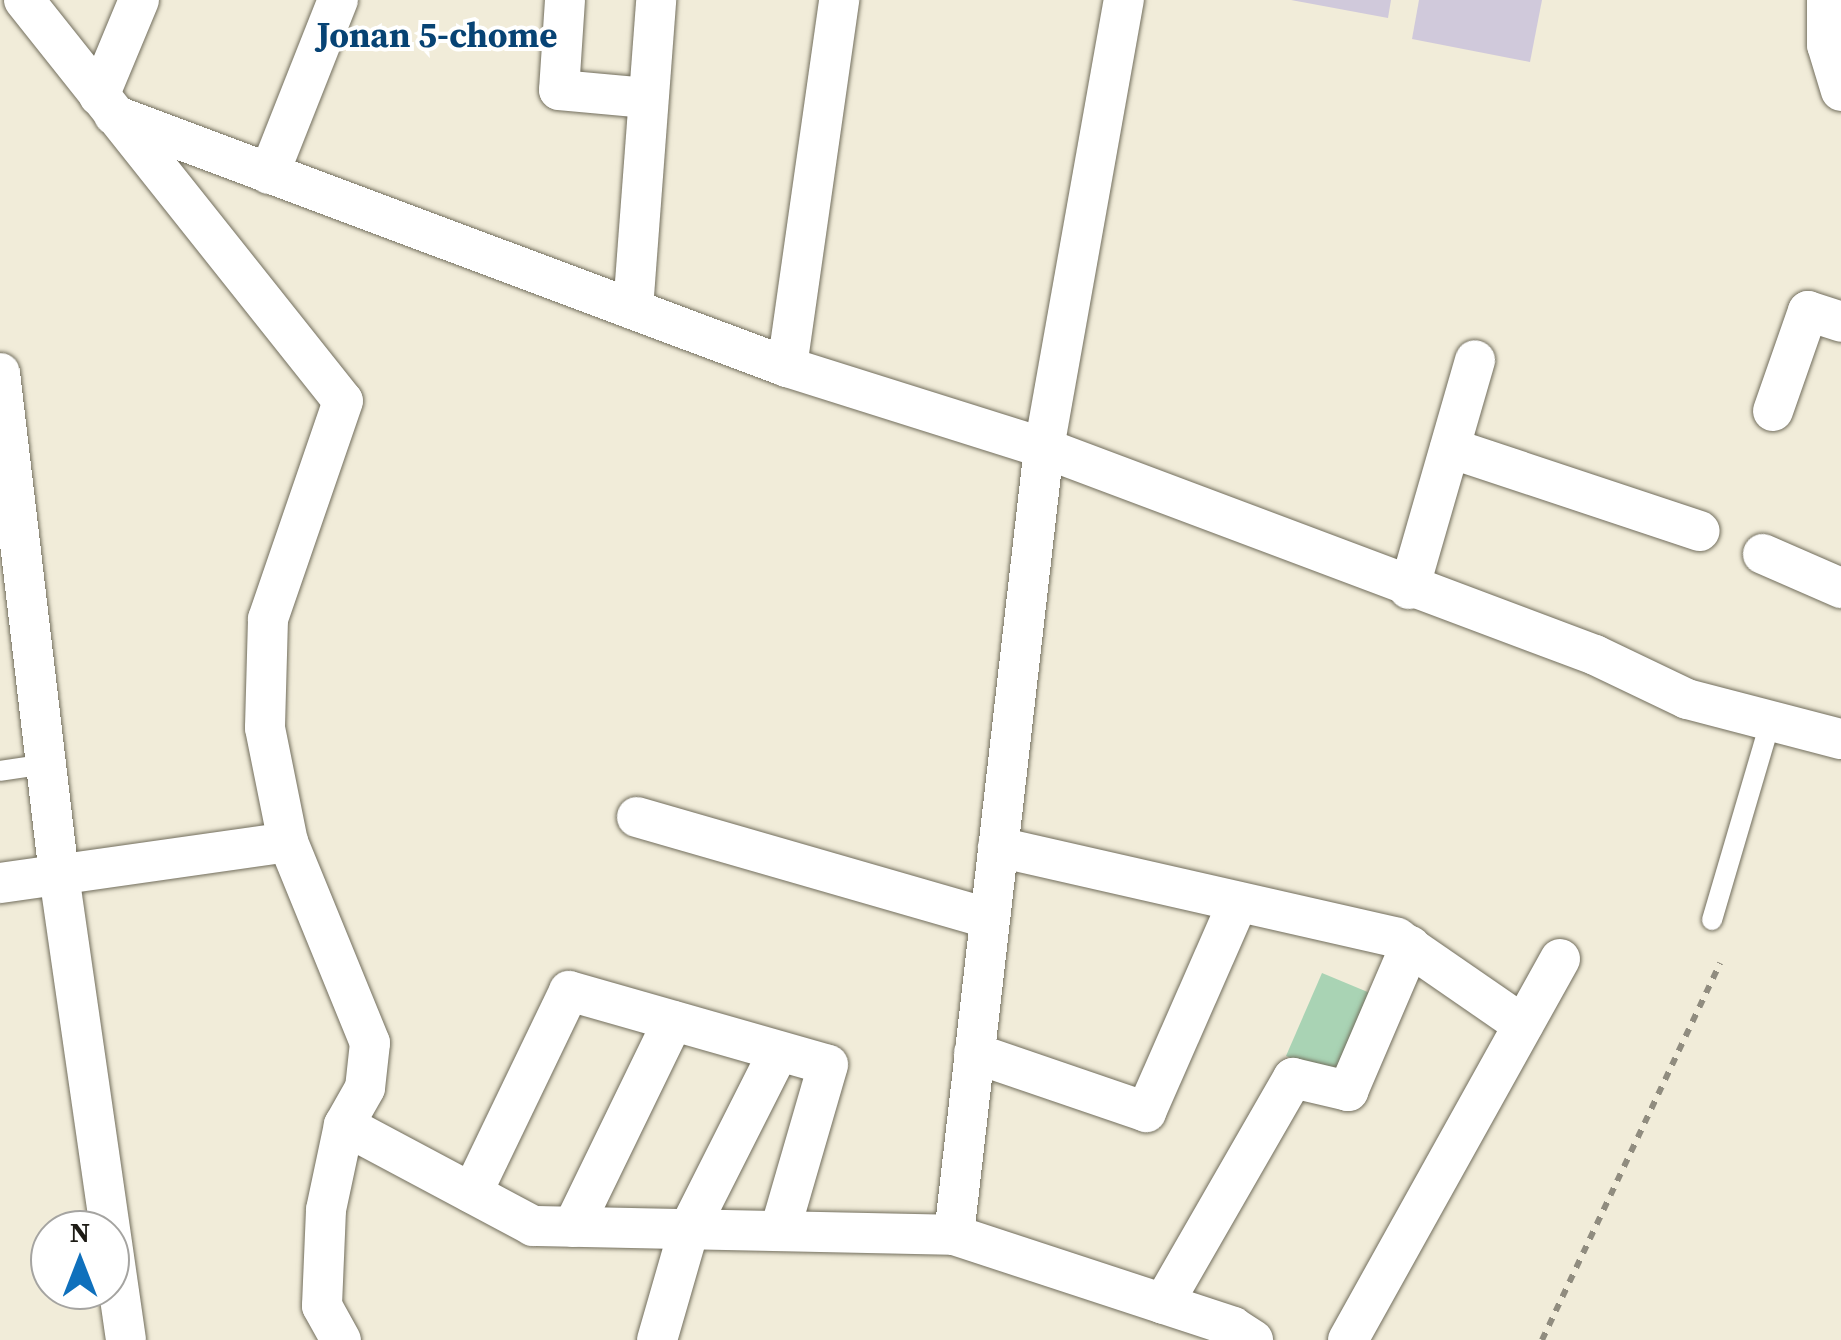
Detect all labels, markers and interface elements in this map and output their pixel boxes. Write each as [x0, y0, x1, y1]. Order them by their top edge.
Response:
district label: Jonan 5-chome [316, 14, 558, 56]
north arrow [30, 1210, 130, 1310]
text: N [70, 1213, 90, 1251]

